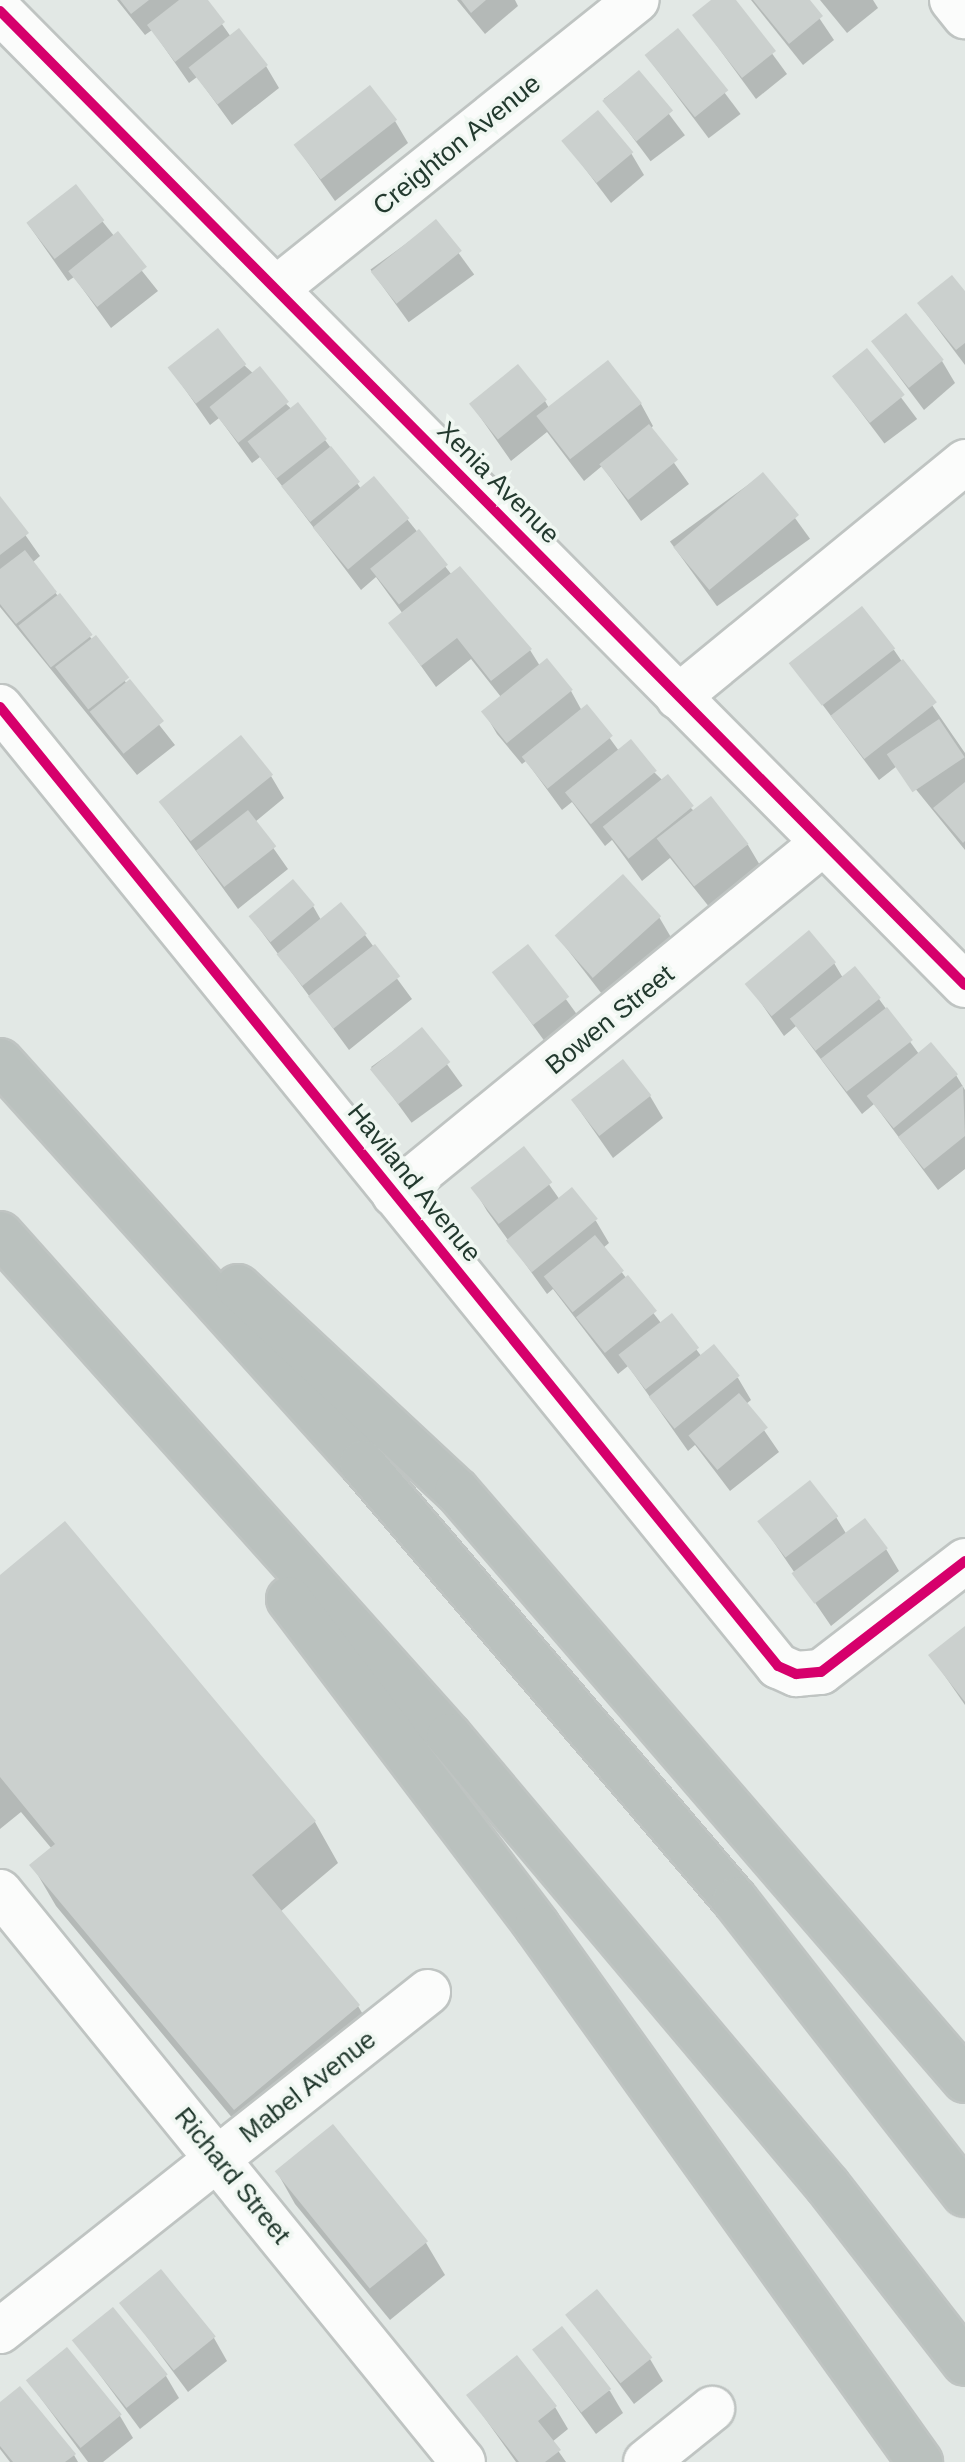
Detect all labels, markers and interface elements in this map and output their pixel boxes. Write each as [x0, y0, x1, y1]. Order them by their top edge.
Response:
street label: Creighton Avenue [366, 68, 548, 222]
street label: Xenia Avenue [430, 415, 566, 551]
street label: Bowen Street [540, 959, 680, 1081]
street label: Haviland Avenue [340, 1097, 488, 1269]
street label: Mabel Avenue [233, 2024, 383, 2150]
street label: Richard Street [168, 2102, 296, 2250]

